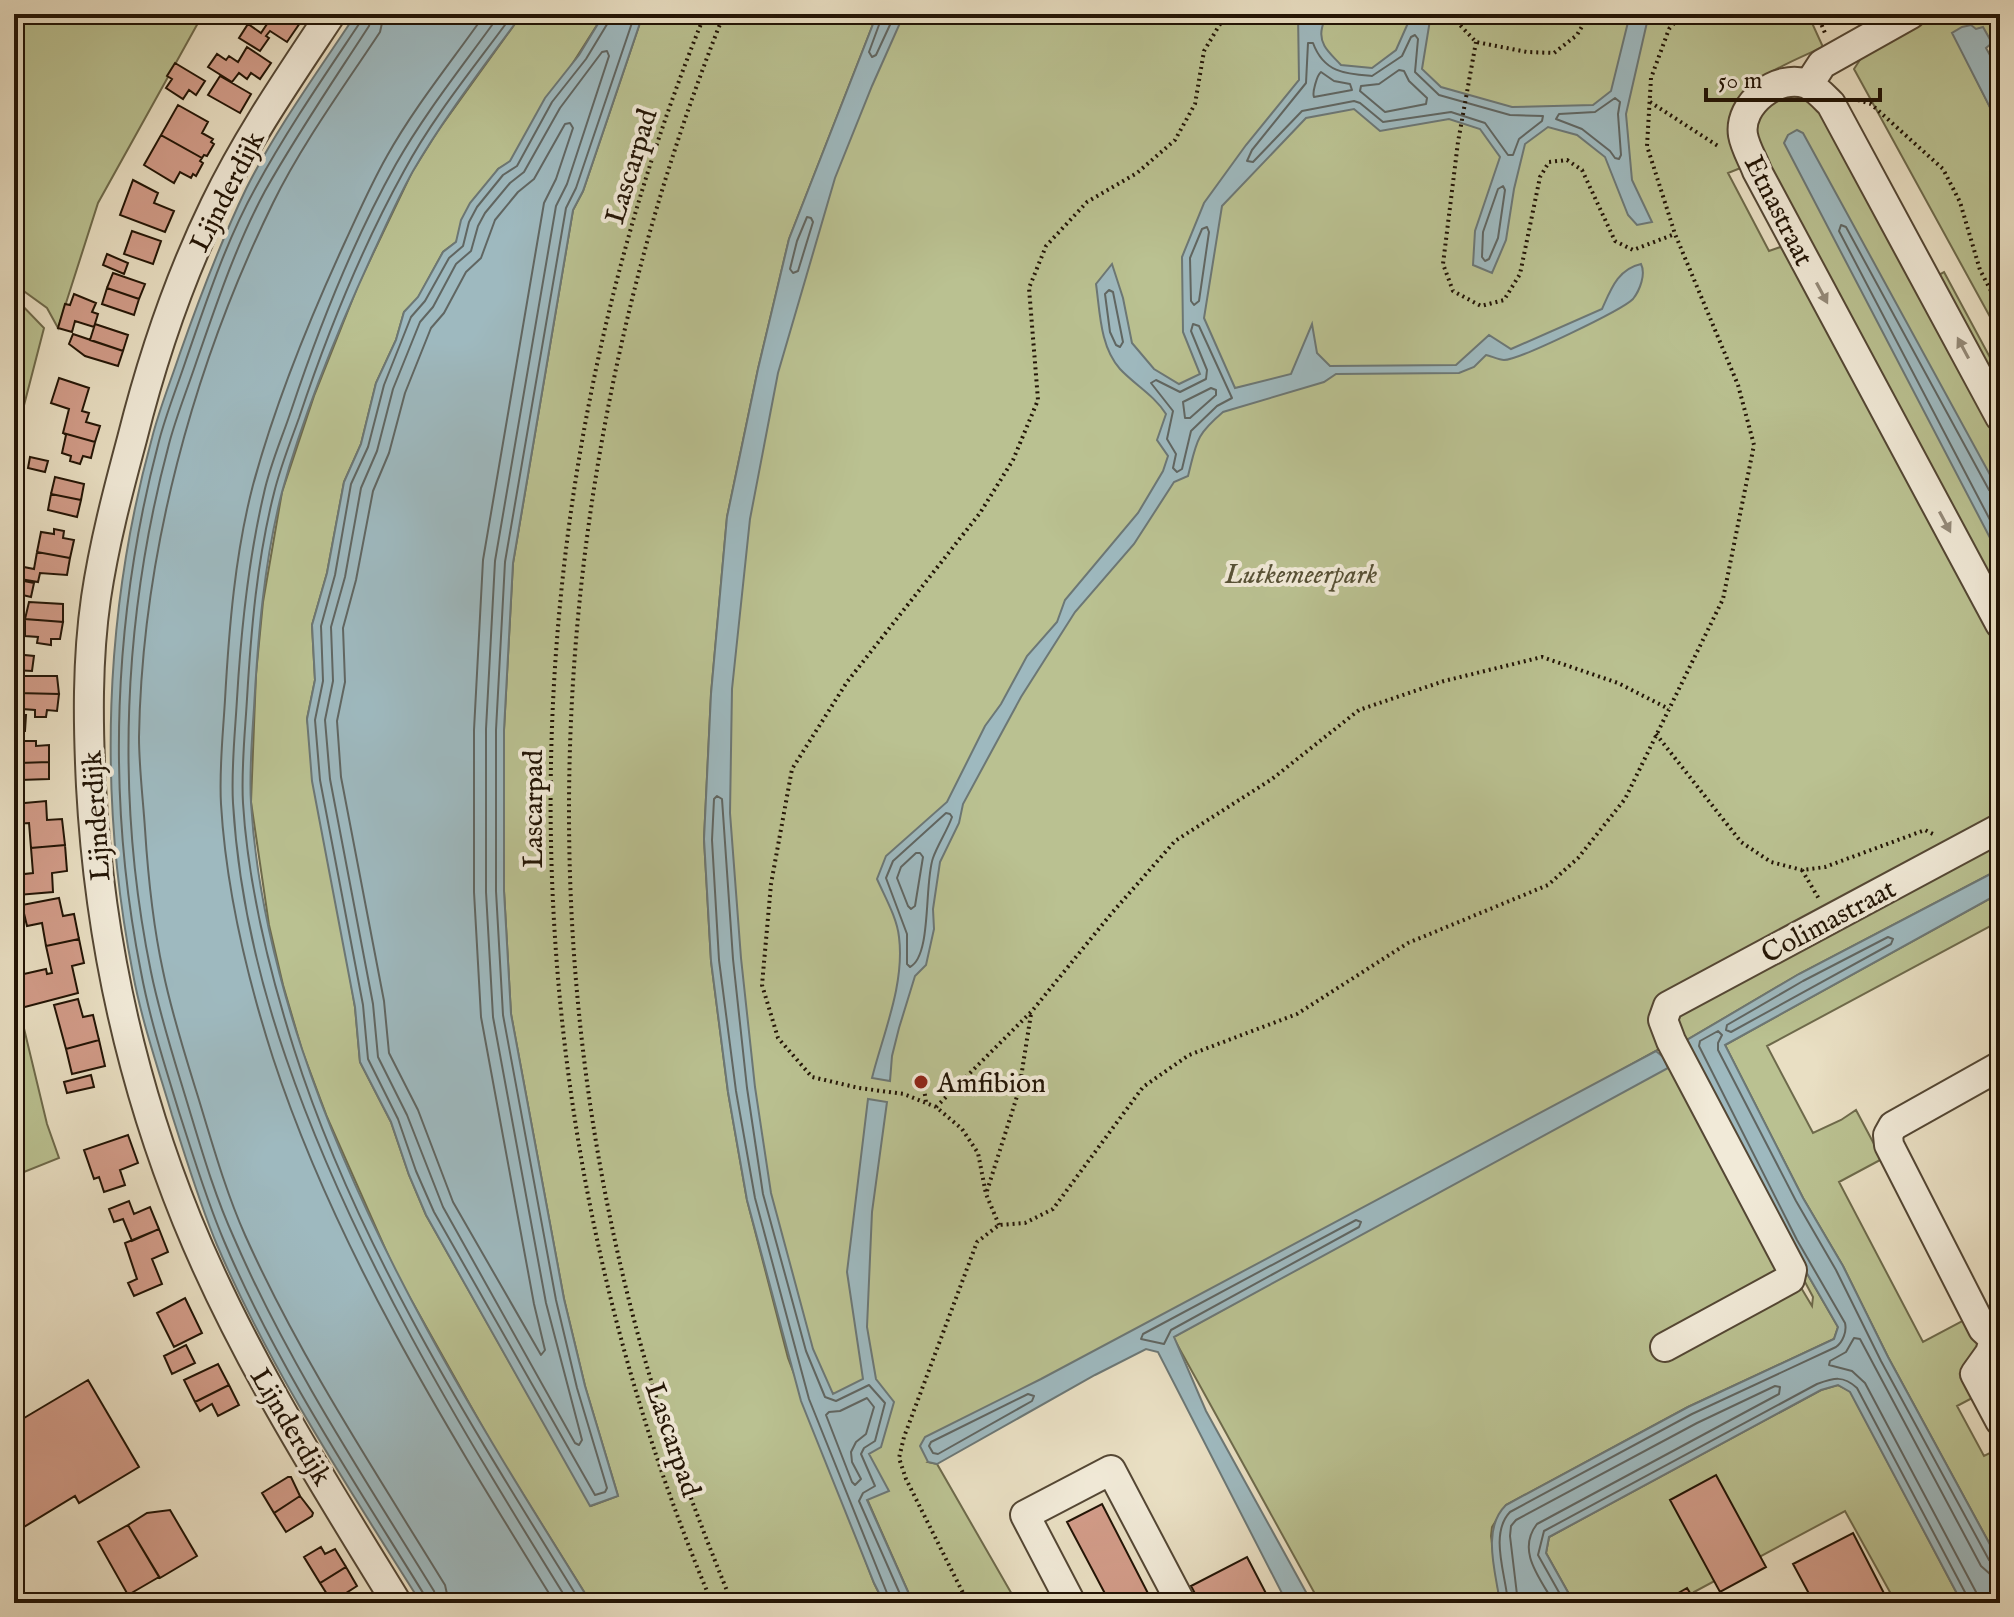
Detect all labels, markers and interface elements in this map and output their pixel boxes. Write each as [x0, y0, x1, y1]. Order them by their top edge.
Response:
scale bar [1706, 52, 1880, 102]
text: 50 m [1718, 66, 1762, 97]
street label: Lascarpad [598, 105, 666, 228]
street label: Lijnderdijk [183, 125, 274, 258]
street label: Etnastraat [1735, 150, 1821, 273]
one-way arrow [1815, 282, 1829, 304]
one-way arrow [1957, 337, 1971, 359]
one-way arrow [1939, 511, 1952, 534]
park label: Lutkemeerpark [1224, 558, 1377, 593]
street label: Lijnderdijk [75, 748, 120, 882]
street label: Lascarpad [517, 750, 552, 868]
street label: Colimastraat [1756, 872, 1903, 972]
place label: Amfibion [936, 1067, 1046, 1102]
marker: Amfibion [912, 1073, 930, 1091]
street label: Lijnderdijk [241, 1362, 339, 1493]
street label: Lascarpad [636, 1378, 707, 1502]

